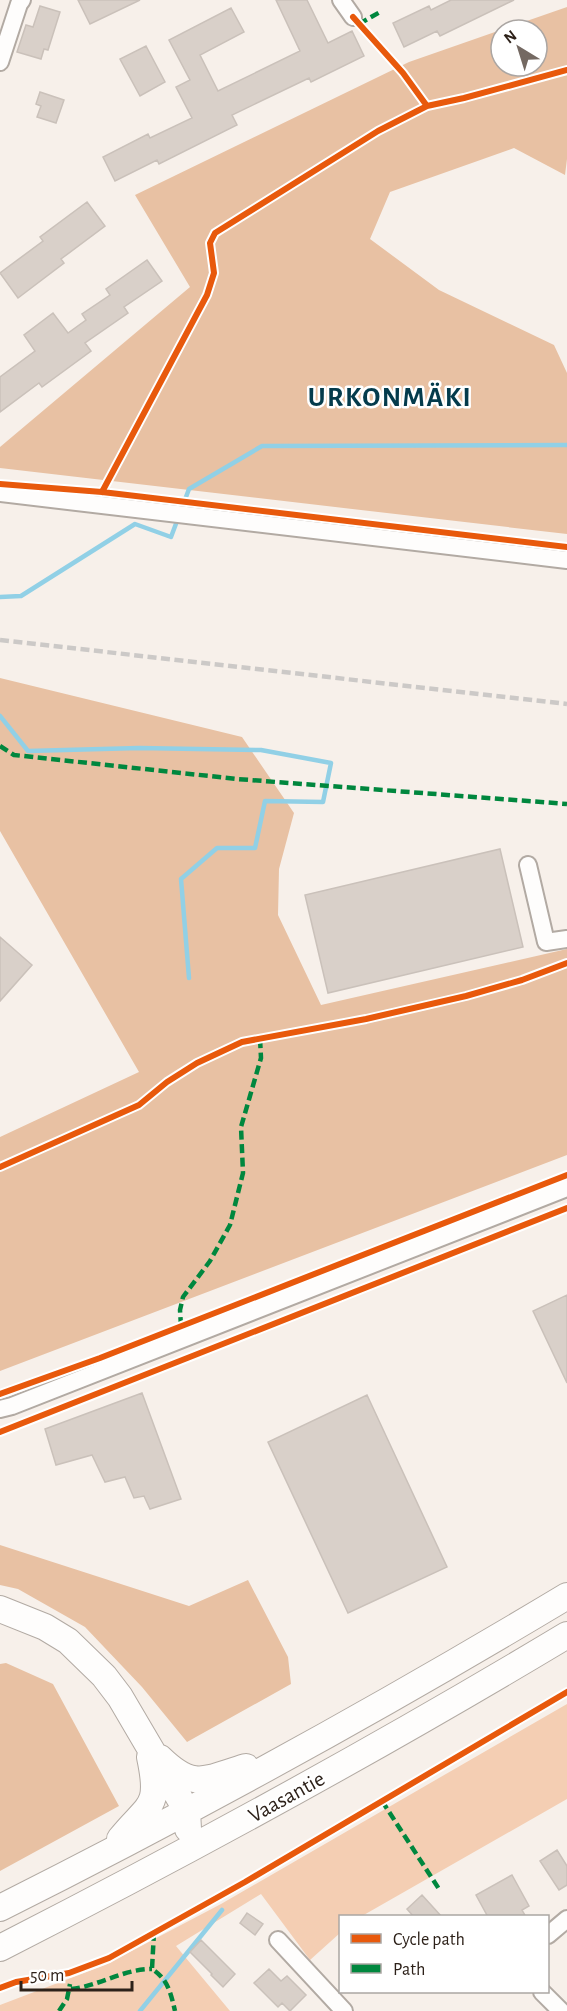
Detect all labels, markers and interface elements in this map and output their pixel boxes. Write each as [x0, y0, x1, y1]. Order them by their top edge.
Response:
north arrow [489, 18, 549, 78]
text: N [501, 27, 520, 47]
district label: URKONMÄKI [308, 382, 472, 412]
street label: Vaasantie [245, 1767, 328, 1827]
legend [339, 1915, 549, 1993]
text: Cycle path [393, 1931, 465, 1949]
scale bar [21, 1954, 132, 1992]
text: Path [393, 1961, 425, 1979]
text: 50 m [30, 1967, 64, 1985]

